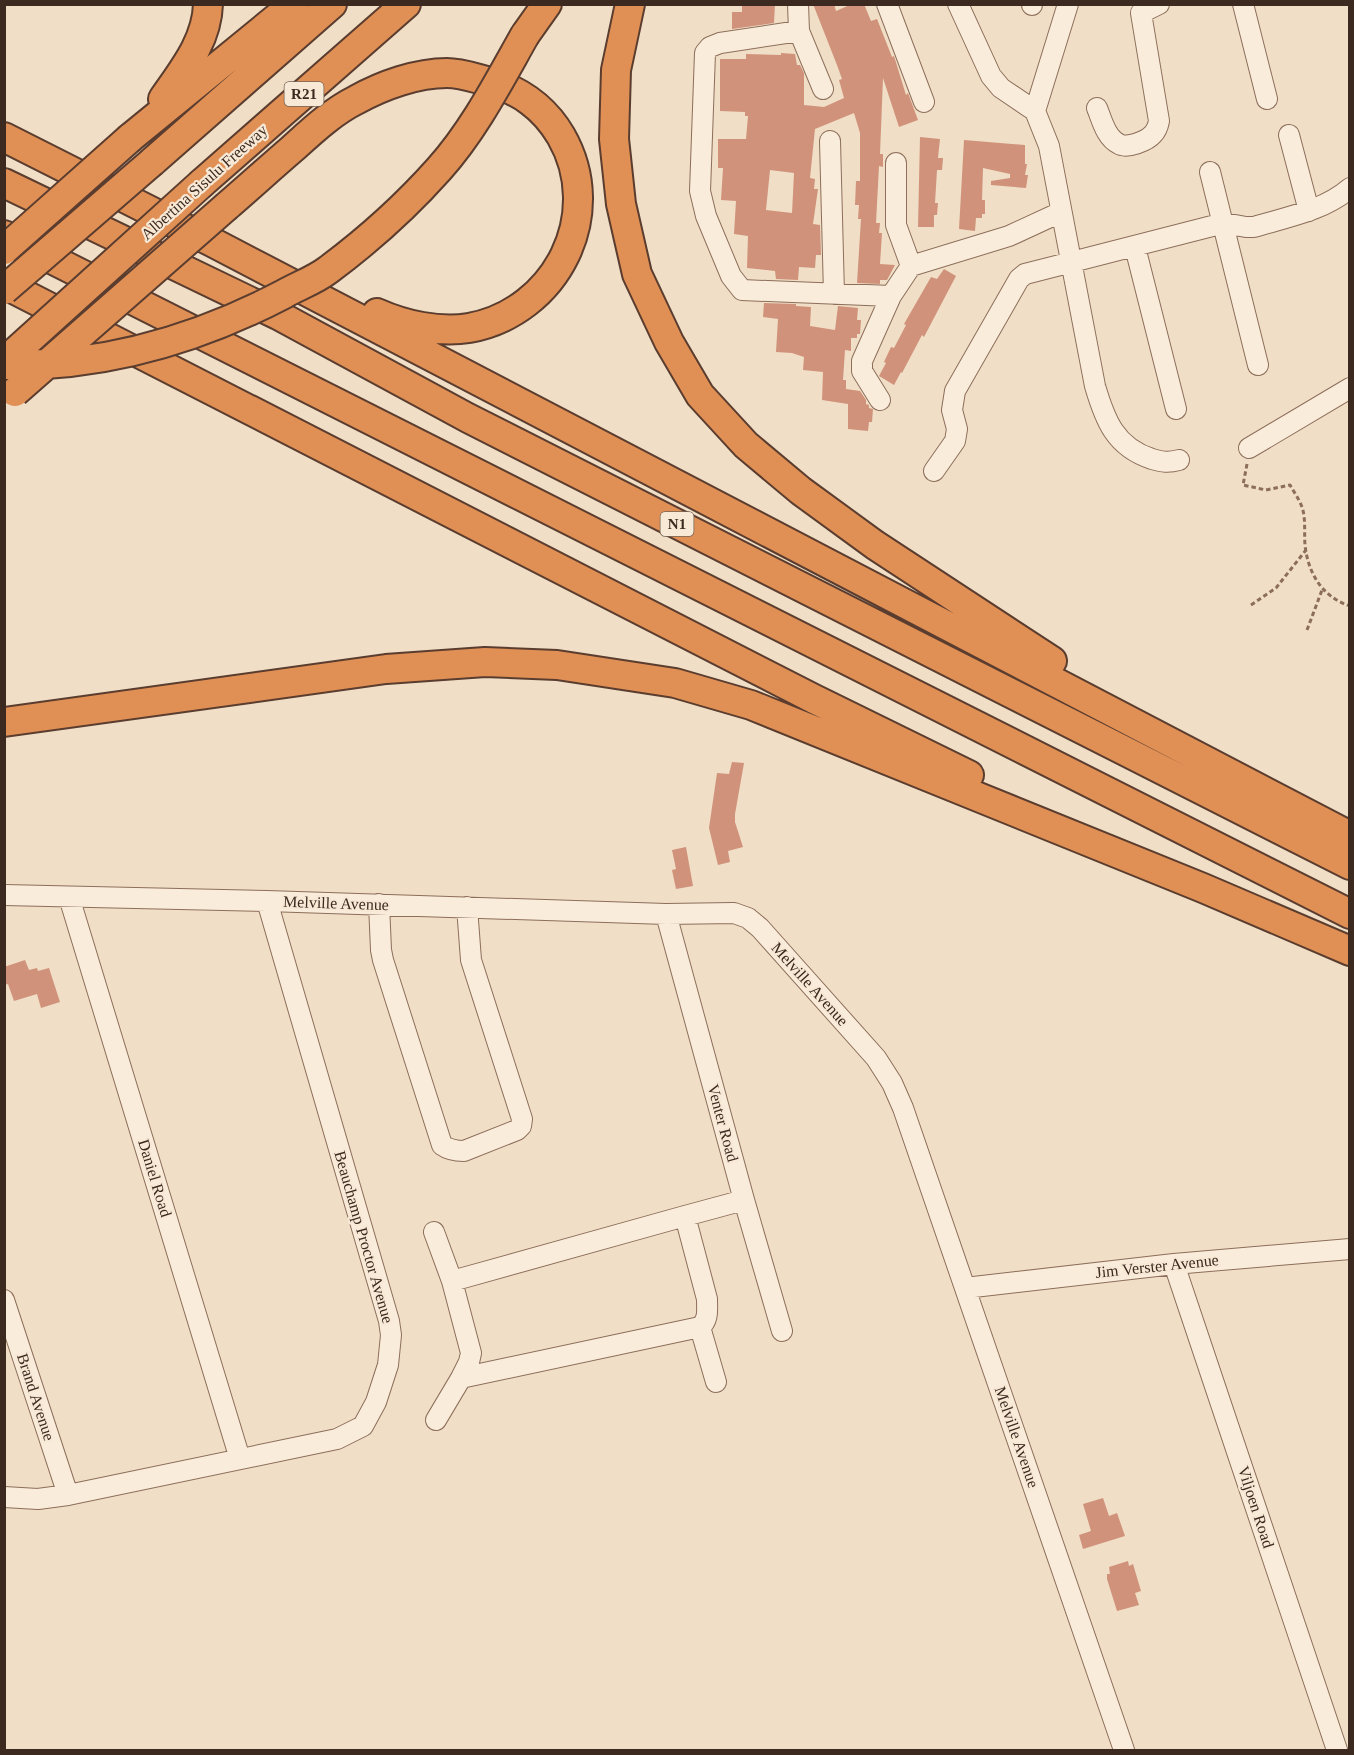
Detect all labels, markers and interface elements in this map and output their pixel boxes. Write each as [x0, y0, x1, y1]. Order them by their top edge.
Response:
road number: R21 [284, 82, 324, 106]
street label: Albertina Sisulu Freeway [138, 121, 271, 244]
road number: N1 [660, 512, 694, 536]
street label: Melville Avenue [283, 893, 389, 913]
street label: Melville Avenue [768, 939, 852, 1029]
street label: Venter Road [704, 1082, 742, 1164]
street label: Daniel Road [135, 1137, 175, 1219]
street label: Beauchamp Proctor Avenue [330, 1149, 397, 1325]
street label: Jim Verster Avenue [1095, 1251, 1219, 1281]
street label: Brand Avenue [14, 1351, 58, 1443]
street label: Melville Avenue [992, 1384, 1042, 1490]
street label: Viljoen Road [1234, 1464, 1277, 1550]

